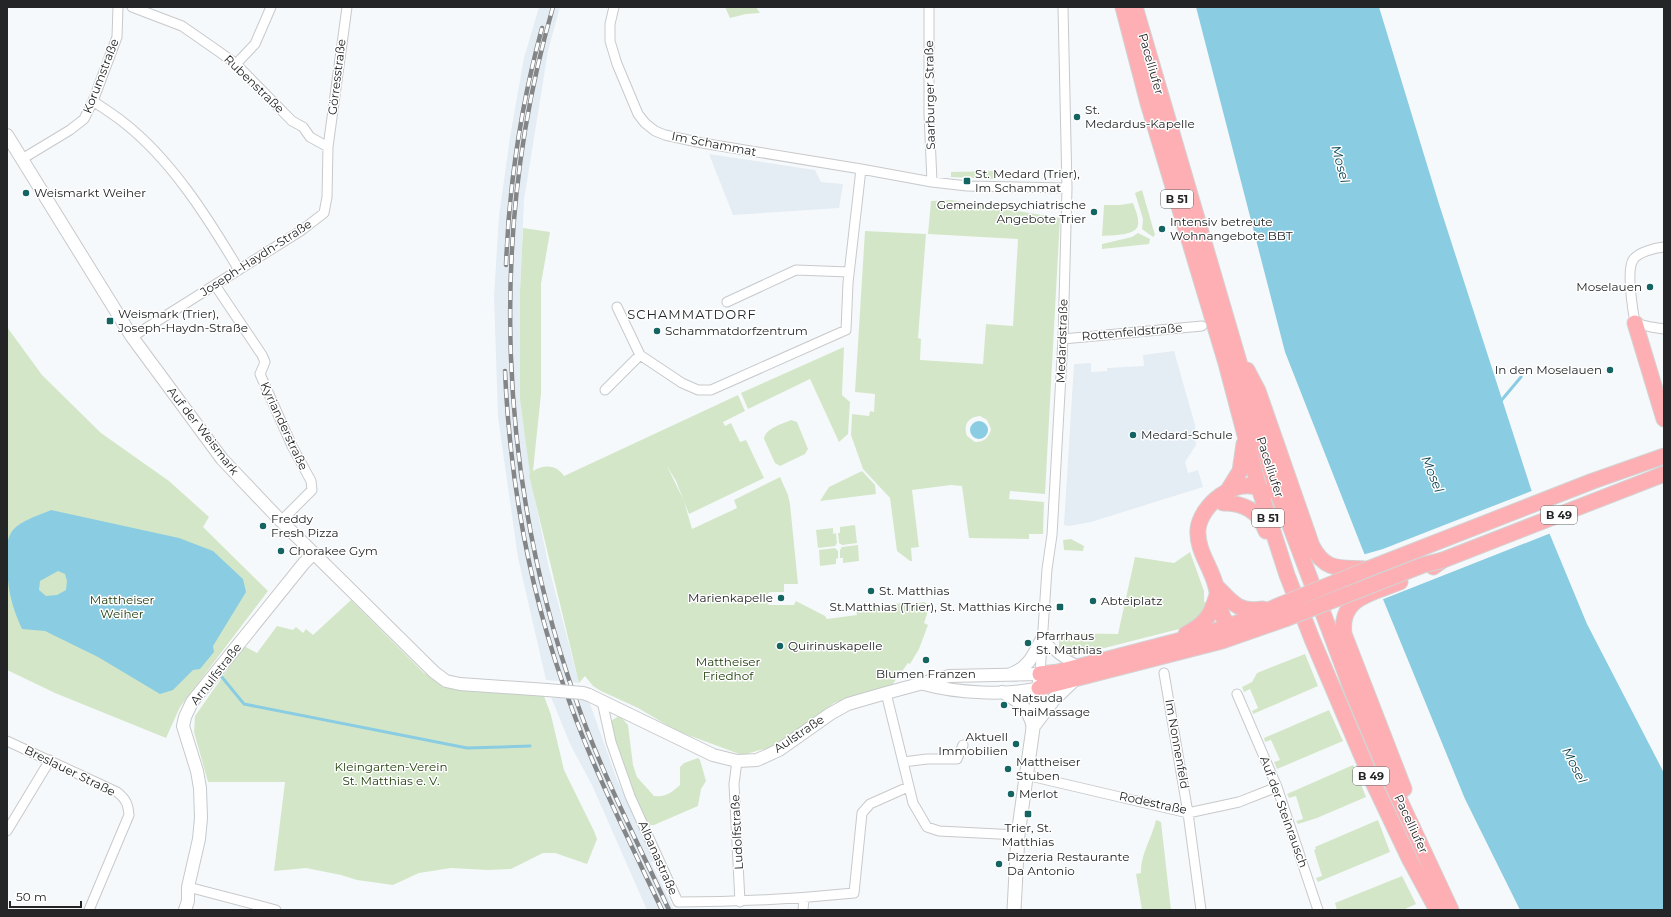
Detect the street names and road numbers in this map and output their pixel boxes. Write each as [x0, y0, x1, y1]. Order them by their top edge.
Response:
street label: Pacelliufer [1136, 31, 1167, 96]
street label: Korumstraße [79, 36, 122, 115]
street label: Görresstraße [324, 38, 349, 116]
street label: Saarburger Straße [921, 40, 938, 150]
street label: Rubenstraße [221, 51, 287, 116]
street label: Im Schammat [670, 128, 758, 159]
road number: B 51 [1161, 190, 1193, 208]
street label: Joseph-Haydn-Straße [196, 216, 314, 300]
street label: Medardstraße [1053, 299, 1070, 383]
street label: Rottenfeldstraße [1081, 320, 1183, 343]
street label: Kyrianderstraße [257, 379, 311, 472]
street label: Auf der Weismark [164, 384, 243, 478]
street label: Pacelliufer [1254, 434, 1287, 499]
road number: B 49 [1541, 506, 1577, 524]
road number: B 51 [1252, 509, 1284, 527]
street label: Arnulfstraße [187, 640, 244, 708]
street label: Im Nonnenfeld [1162, 698, 1193, 790]
street label: Aulstraße [771, 711, 827, 756]
street label: Breslauer Straße [22, 742, 118, 799]
street label: Auf der Steinrausch [1257, 754, 1312, 870]
road number: B 49 [1353, 767, 1389, 785]
street label: Rodestraße [1118, 788, 1188, 817]
street label: Pacelliufer [1391, 792, 1432, 856]
street label: Ludolfstraße [727, 794, 746, 870]
street label: Albanastraße [635, 818, 681, 897]

